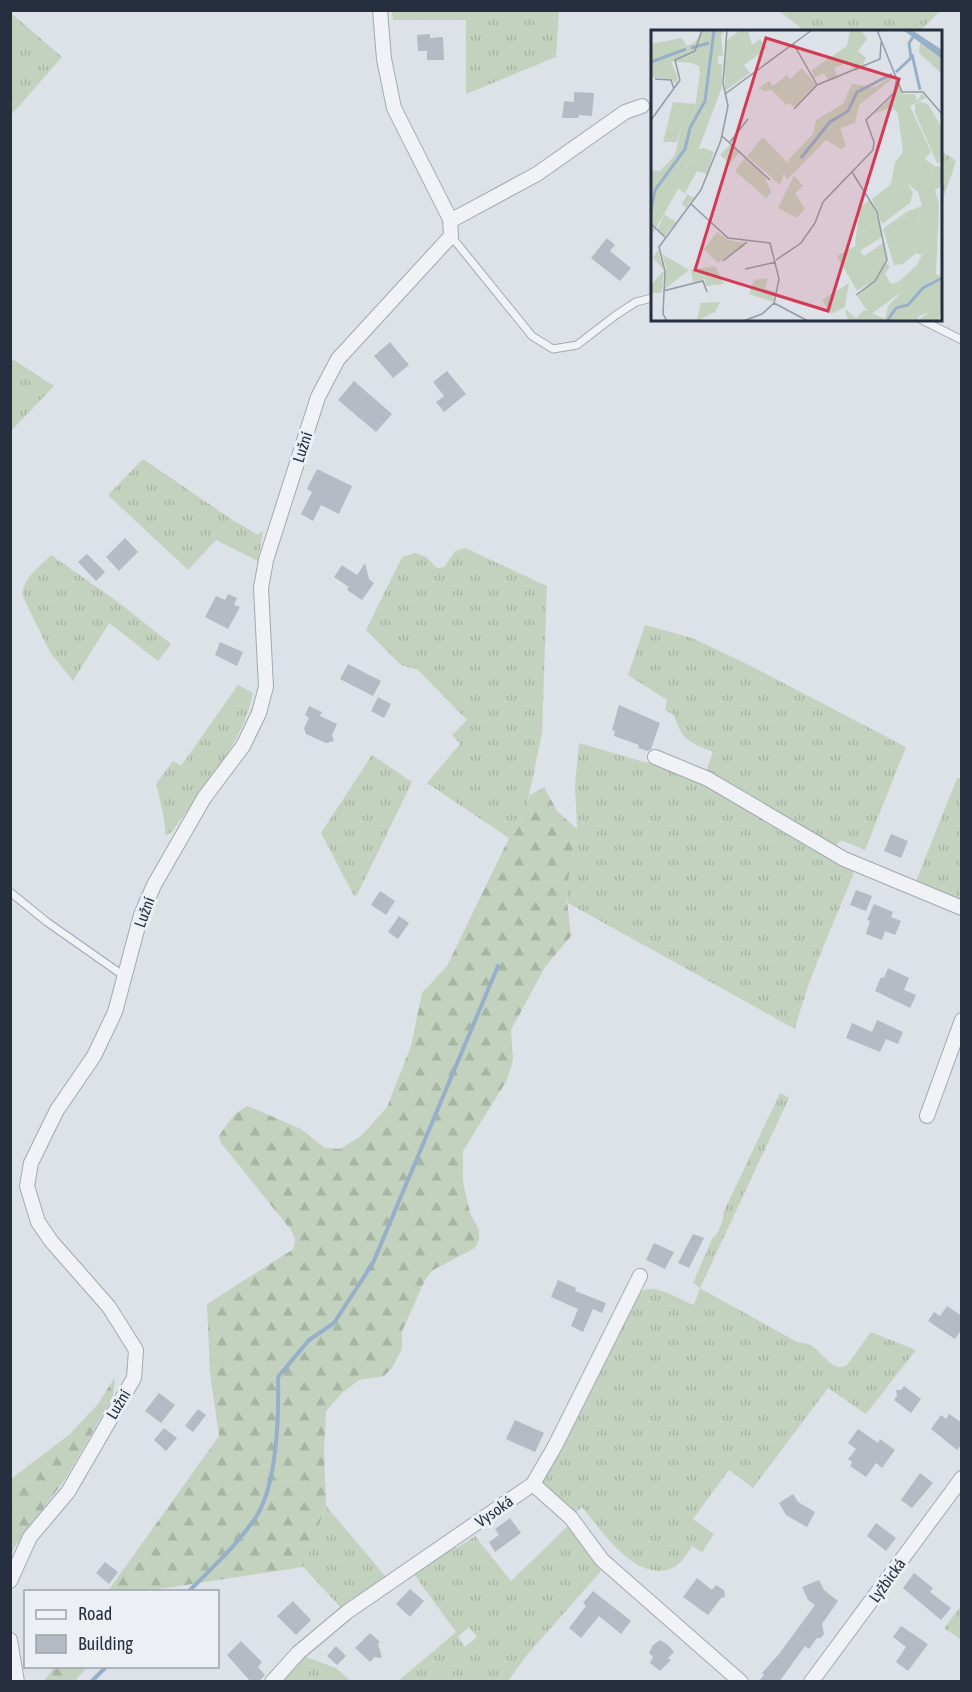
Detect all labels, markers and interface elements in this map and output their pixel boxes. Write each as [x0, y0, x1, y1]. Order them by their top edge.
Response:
inset map [651, 30, 942, 321]
street label: Lužní [289, 429, 315, 465]
street label: Lužní [130, 894, 158, 930]
street label: Lužní [102, 1386, 134, 1422]
street label: Vysoká [472, 1492, 517, 1531]
street label: Lyžbická [865, 1555, 910, 1606]
legend [24, 1590, 219, 1668]
text: Road [78, 1603, 112, 1624]
text: Building [78, 1633, 133, 1654]

